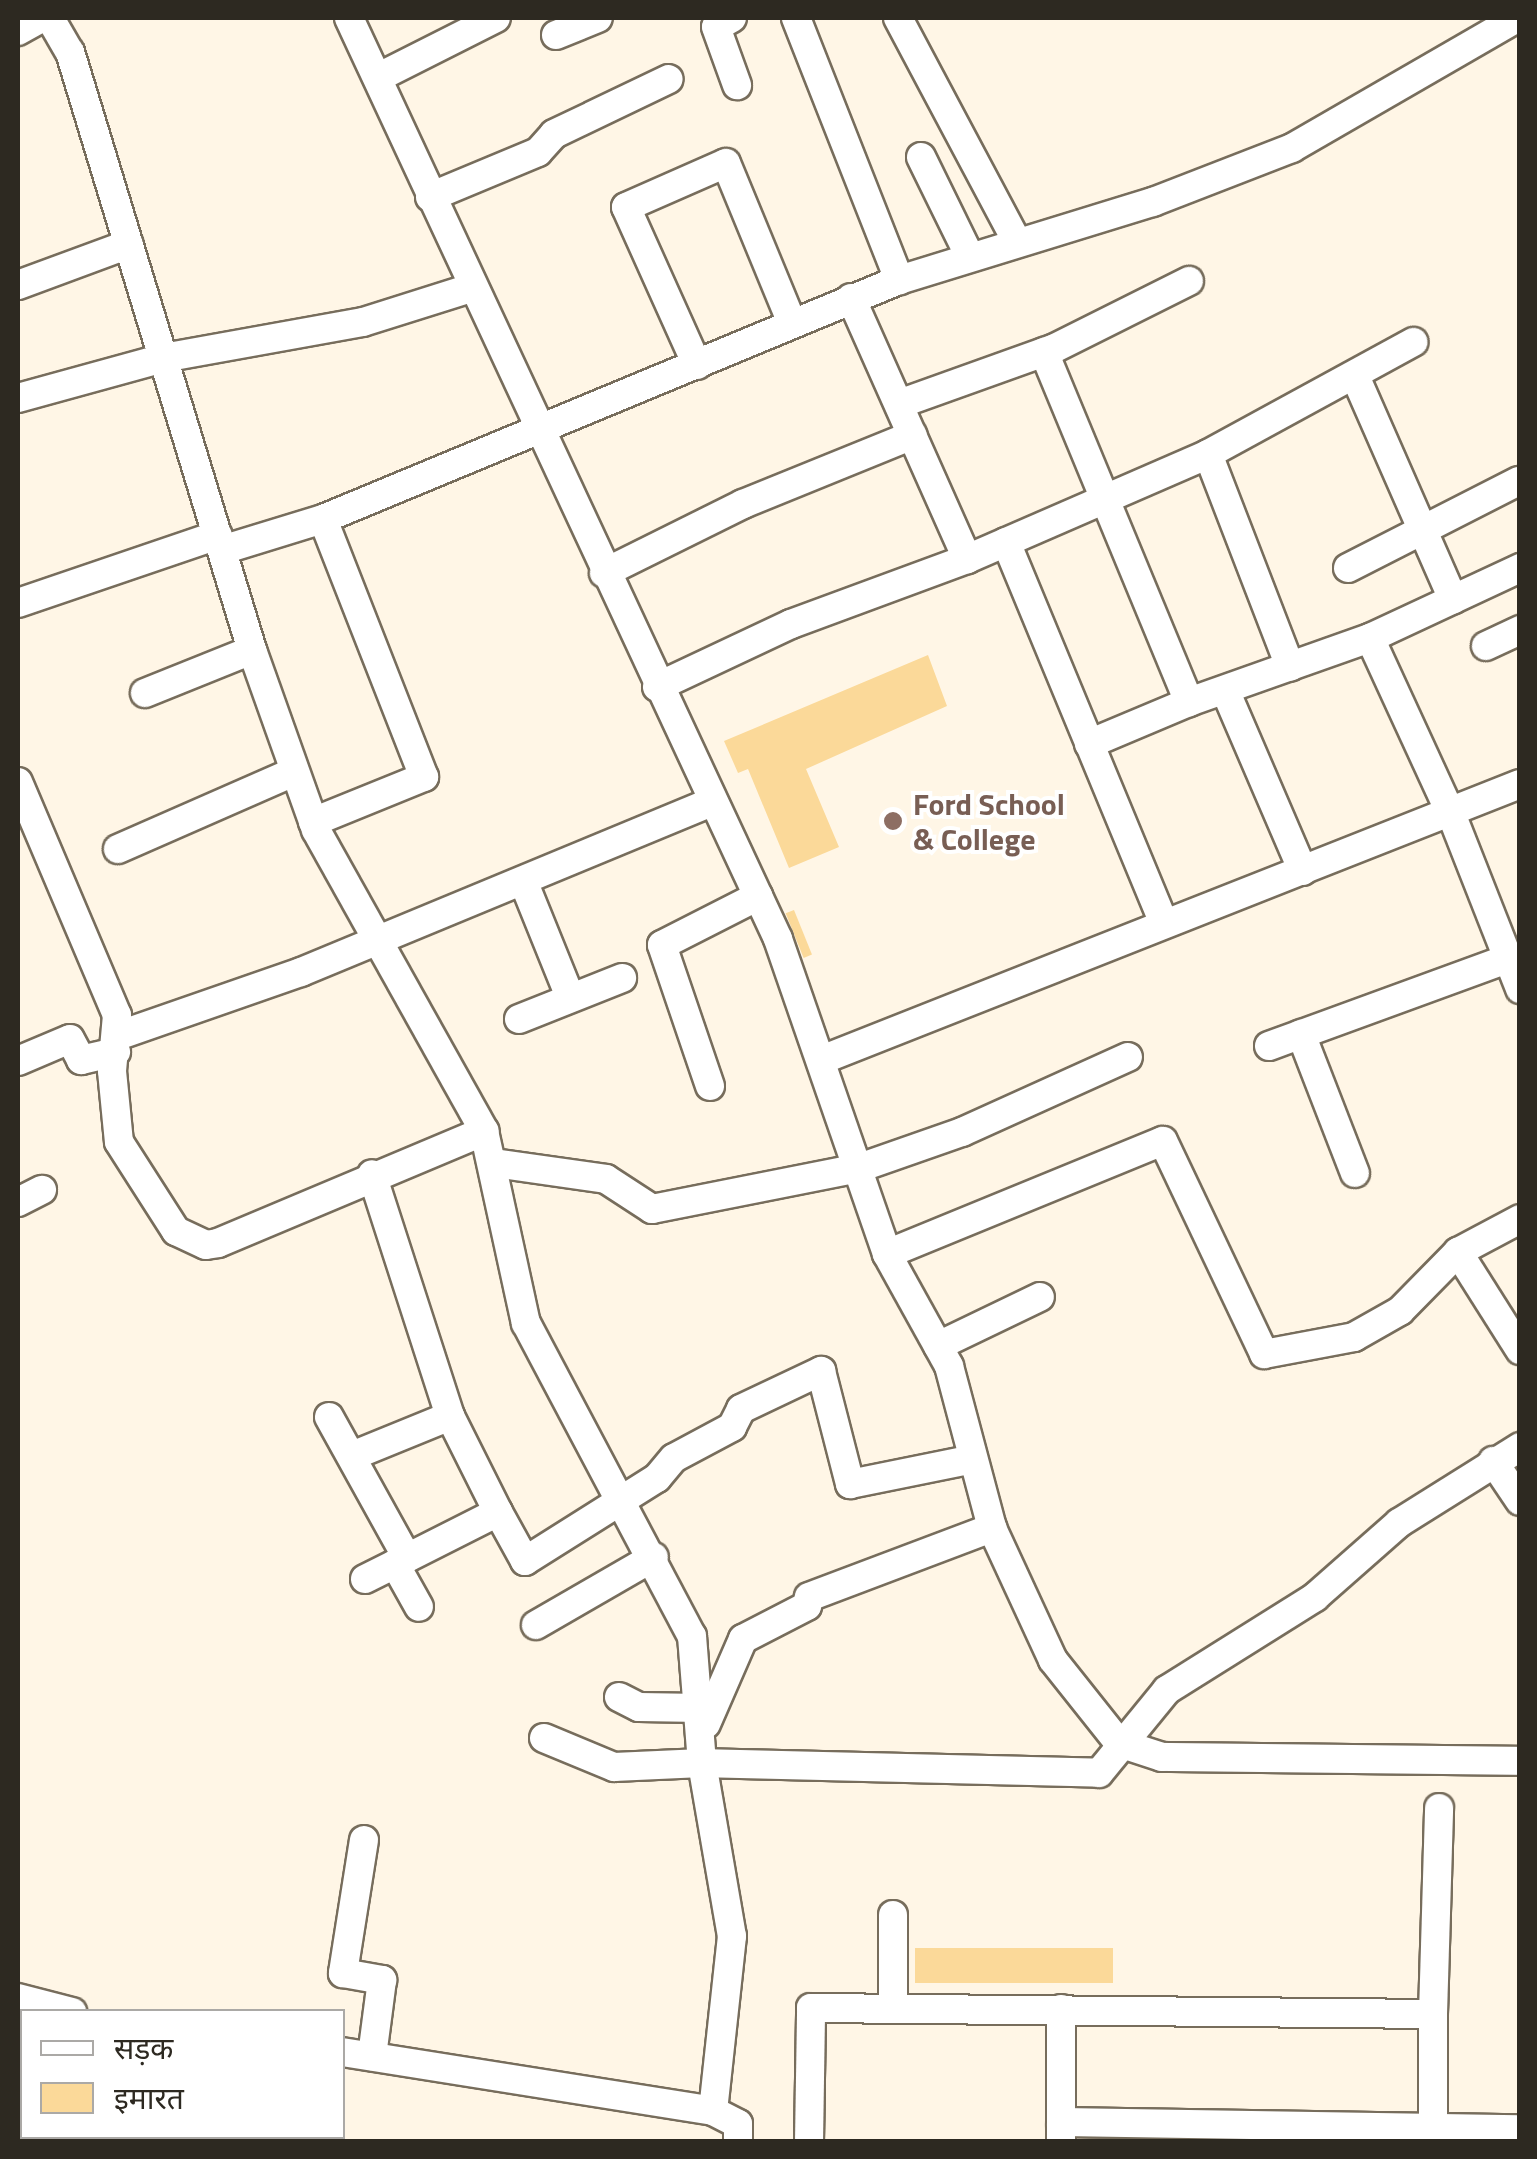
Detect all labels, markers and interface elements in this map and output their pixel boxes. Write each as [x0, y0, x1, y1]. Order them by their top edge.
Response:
place label: Ford School & College [913, 786, 1065, 856]
marker: Ford School & College [882, 810, 904, 832]
legend [20, 2009, 345, 2139]
text: सड़क [114, 2025, 173, 2071]
text: इमारत [114, 2075, 184, 2121]

